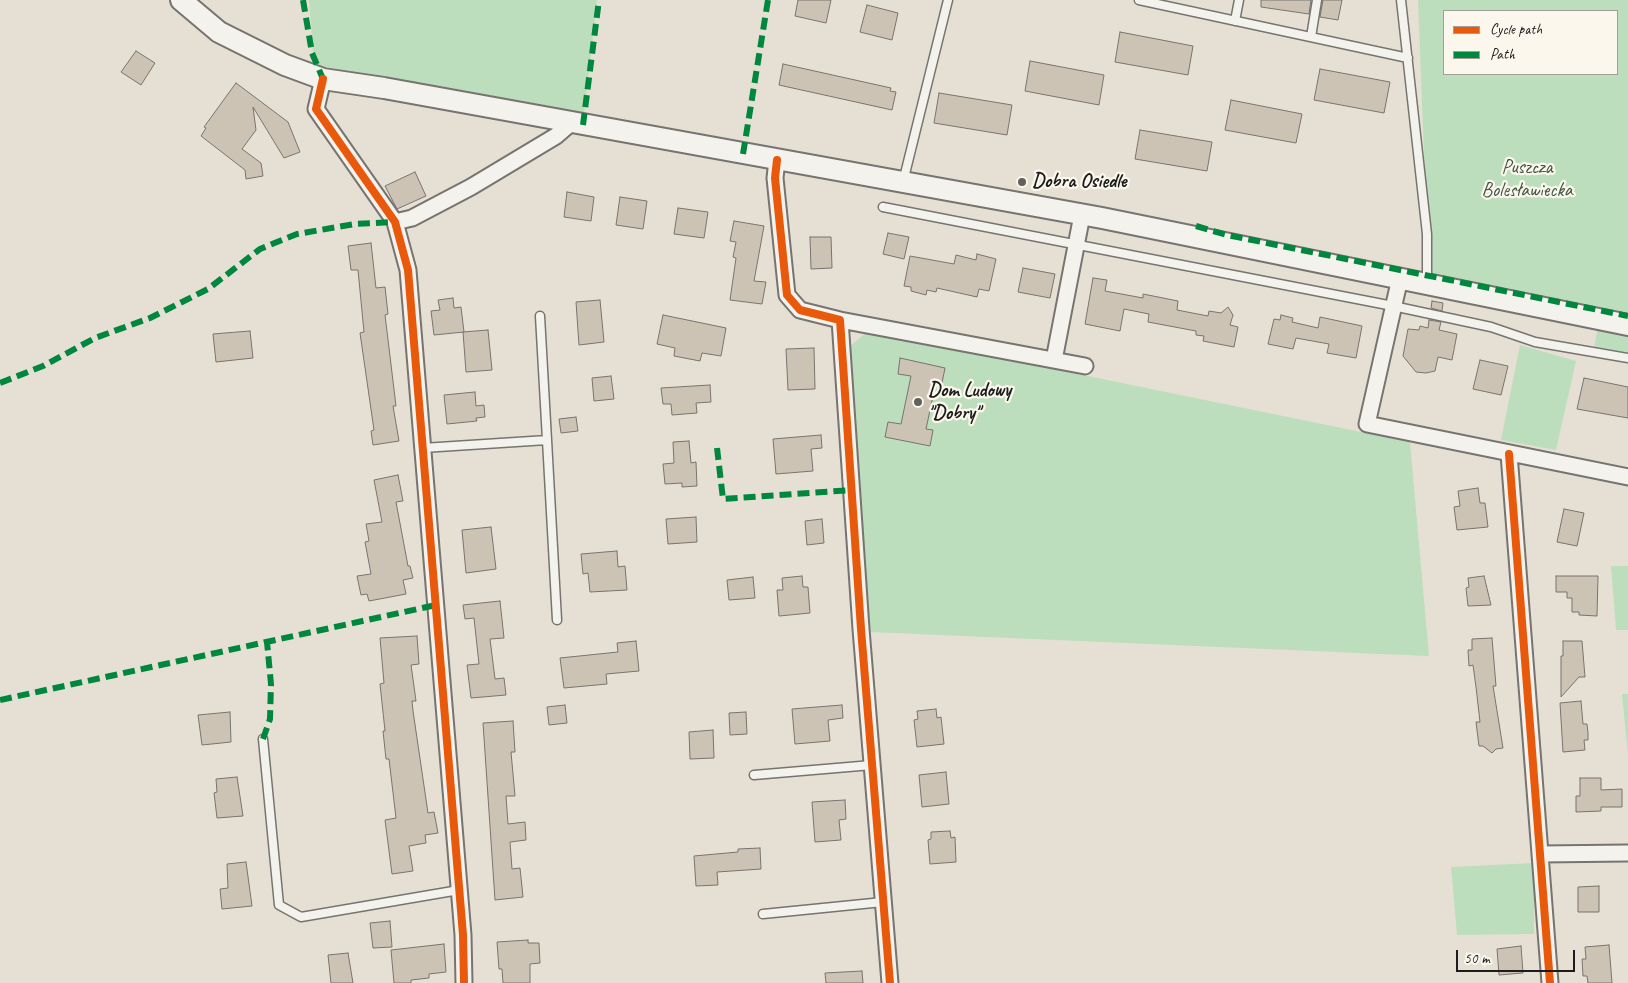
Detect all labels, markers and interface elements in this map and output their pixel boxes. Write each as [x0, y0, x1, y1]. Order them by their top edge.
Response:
legend [1443, 10, 1618, 75]
text: Cycle path [1490, 20, 1542, 39]
text: Path [1490, 45, 1515, 64]
park label: Puszcza Bolesławiecka [1482, 156, 1572, 203]
place label: Dobra Osiedle [1032, 170, 1126, 194]
marker: Dobra Osiedle [1016, 176, 1028, 188]
place label: Dom Ludowy "Dobry" [928, 379, 1011, 426]
marker: Dom Ludowy "Dobry" [912, 396, 924, 408]
scale bar [1458, 940, 1577, 972]
text: 50 m [1464, 949, 1490, 968]

